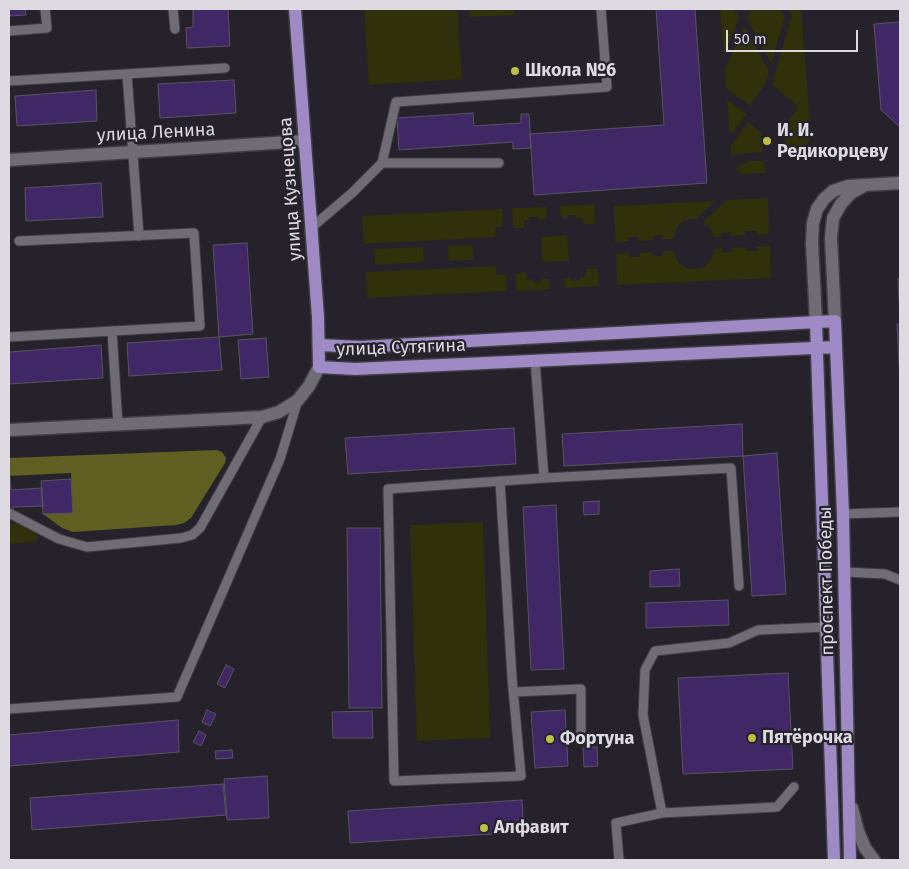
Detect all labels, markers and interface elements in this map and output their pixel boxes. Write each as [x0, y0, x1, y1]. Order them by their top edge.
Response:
scale bar [729, 20, 862, 52]
text: 50 m [734, 30, 767, 48]
place label: Школа №6 [525, 60, 616, 82]
marker: Школа №6 [509, 65, 521, 77]
street label: улица Кузнецова [275, 116, 307, 262]
street label: улица Ленина [96, 119, 216, 147]
place label: И. И. Редикорцеву [777, 120, 888, 162]
marker: И. И. Редикорцеву [761, 135, 773, 147]
street label: улица Сутягина [336, 335, 466, 361]
street label: проспект Победы [815, 506, 839, 656]
place label: Пятёрочка [762, 727, 853, 749]
place label: Фортуна [560, 728, 634, 750]
marker: Пятёрочка [746, 732, 758, 744]
marker: Фортуна [544, 733, 556, 745]
place label: Алфавит [494, 817, 569, 839]
marker: Алфавит [478, 822, 490, 834]

